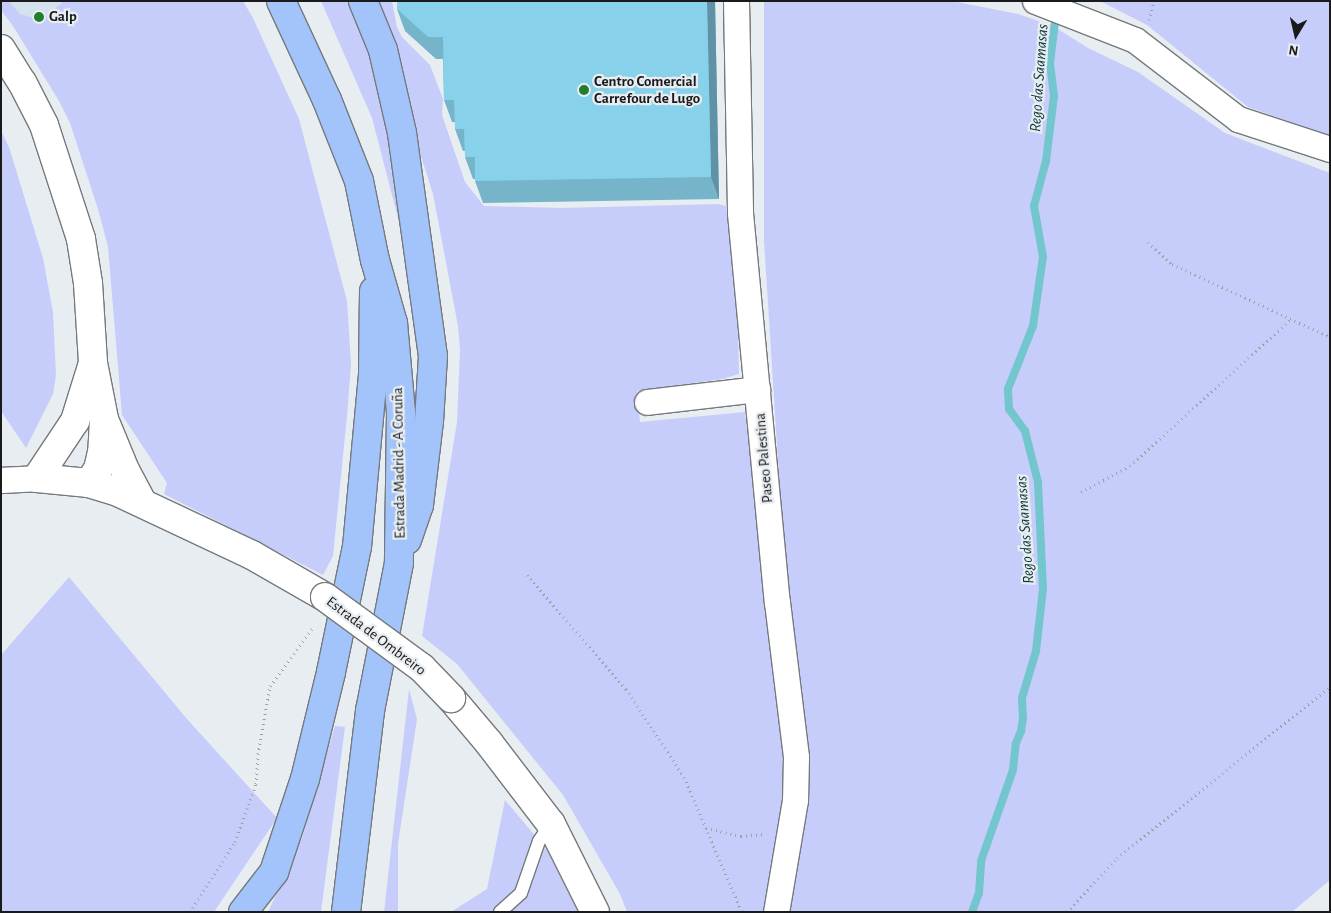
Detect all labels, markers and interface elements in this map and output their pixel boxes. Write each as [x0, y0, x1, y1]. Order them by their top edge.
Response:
place label: Galp [49, 8, 77, 26]
north arrow [1271, 10, 1321, 60]
marker: Galp [33, 11, 45, 23]
water label: Rego das Saamasas [1026, 23, 1052, 133]
text: N [1288, 42, 1300, 57]
place label: Centro Comercial Carrefour de Lugo [594, 72, 700, 107]
marker: Centro Comercial Carrefour de Lugo [578, 84, 590, 96]
street label: Estrada Madrid - A Coruña [389, 387, 409, 539]
street label: Paseo Palestina [751, 412, 777, 504]
water label: Rego das Saamasas [1012, 475, 1038, 585]
street label: Estrada de Ombreiro [323, 593, 429, 679]

